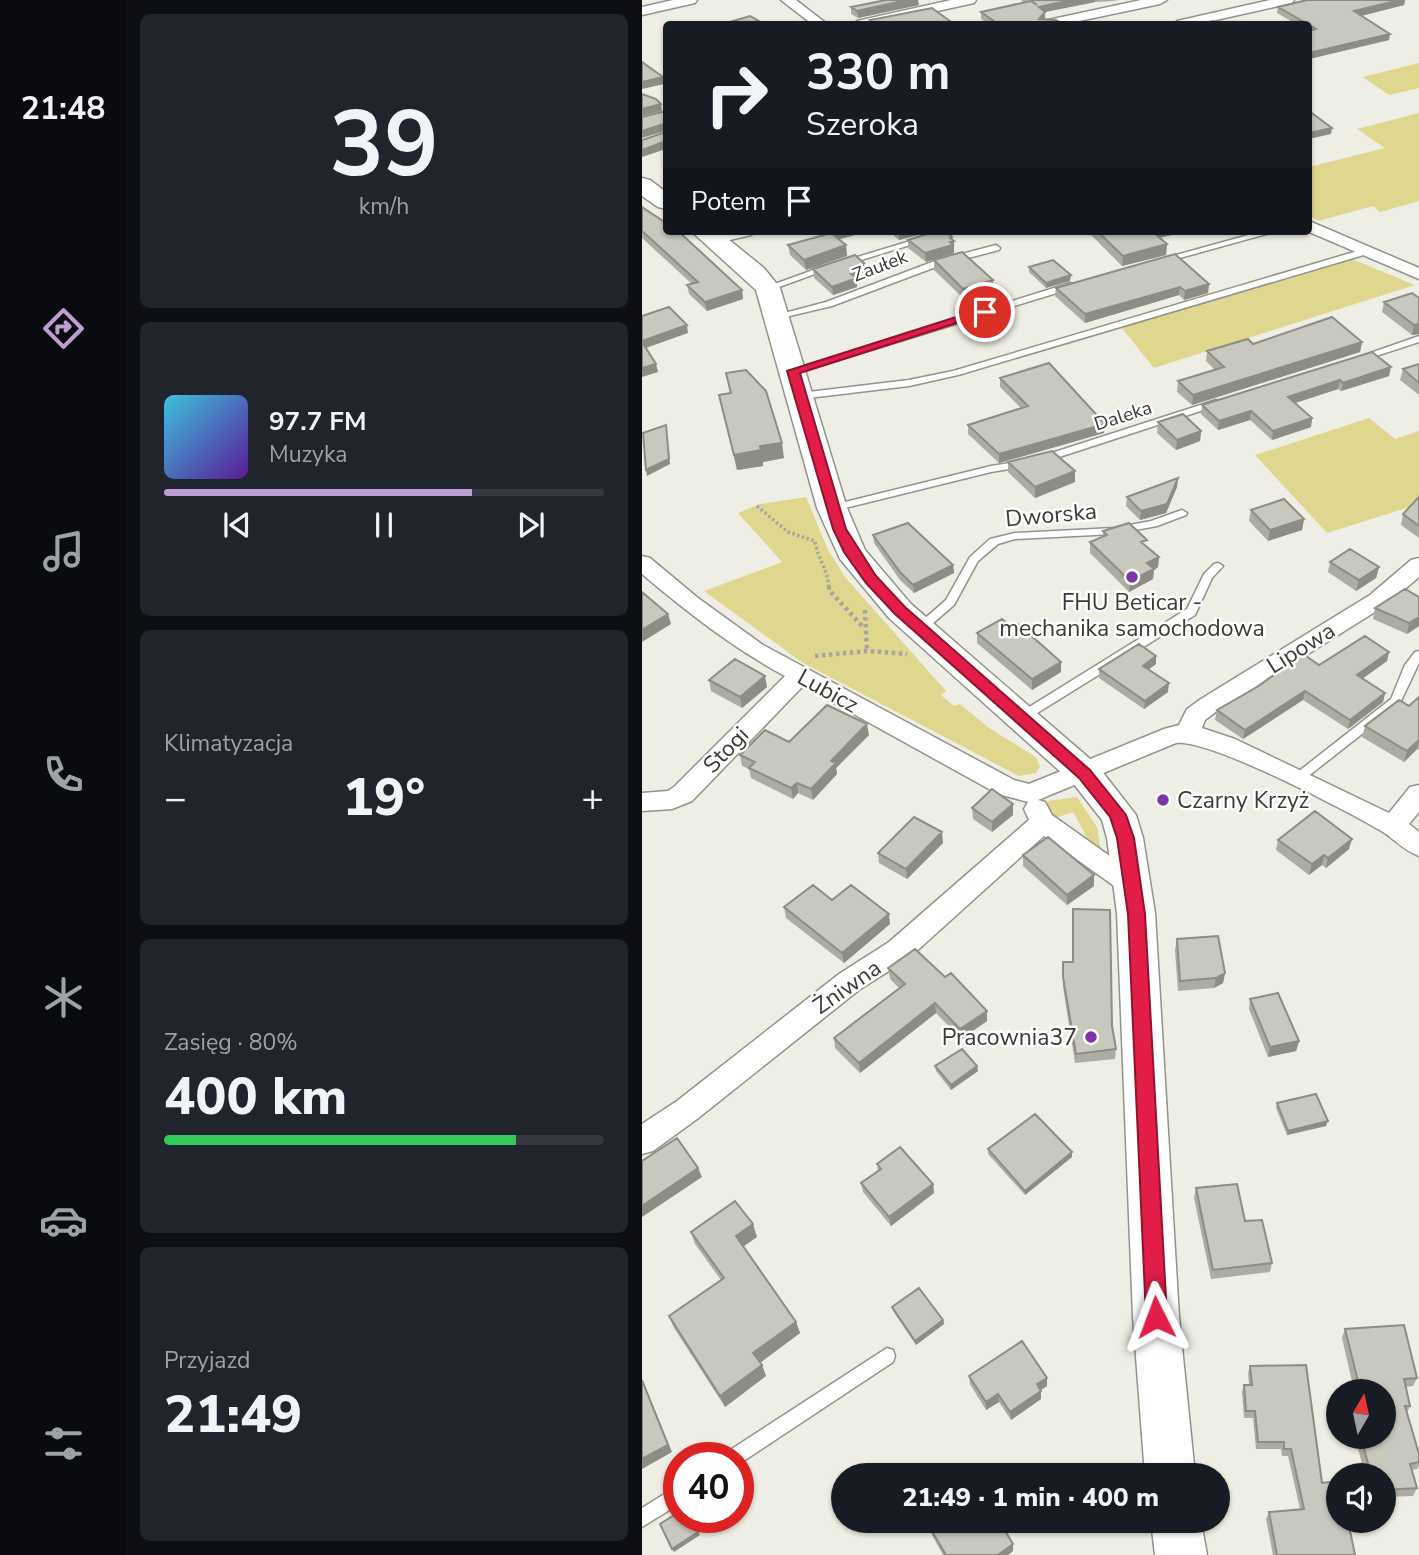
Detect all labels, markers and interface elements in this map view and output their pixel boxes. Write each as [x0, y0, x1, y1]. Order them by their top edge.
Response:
text: 330 m [806, 39, 950, 106]
icon: right [691, 49, 782, 140]
text: 39 [329, 83, 439, 207]
text: 21:48 [21, 87, 105, 130]
text: Szeroka [806, 103, 919, 146]
icon: arrive [780, 182, 818, 220]
text: Potem [691, 184, 766, 219]
text: km/h [359, 191, 409, 222]
street label: Zaułek [849, 243, 912, 288]
pin [955, 282, 1015, 342]
icon: arrive [966, 293, 1004, 331]
icon: directions [39, 304, 88, 353]
street label: Daleka [1091, 394, 1155, 438]
text: 97.7 FM [269, 404, 366, 439]
text: Muzyka [269, 439, 347, 470]
street label: Dworska [1004, 496, 1098, 534]
icon: previous [218, 506, 256, 544]
icon: pause [365, 506, 403, 544]
icon: next [512, 506, 550, 544]
icon: music [39, 527, 88, 576]
marker: FHU Beticar - mechanika samochodowa [1124, 569, 1140, 585]
place label: FHU Beticar - mechanika samochodowa [999, 587, 1265, 644]
street label: Lipowa [1261, 615, 1341, 681]
street label: Lubicz [792, 662, 864, 720]
street label: Stogi [696, 720, 756, 780]
text: Klimatyzacja [164, 728, 293, 759]
icon: phone [39, 750, 88, 799]
text: 19° [343, 762, 425, 833]
text: − [164, 773, 187, 824]
text: + [581, 773, 604, 824]
place label: Czarny Krzyż [1177, 785, 1309, 816]
marker: Czarny Krzyż [1155, 792, 1171, 808]
street label: Żniwna [807, 952, 887, 1022]
icon: climate [39, 973, 88, 1022]
place label: Pracownia37 [942, 1022, 1077, 1053]
text: Zasięg · 80% [164, 1027, 298, 1058]
marker: Pracownia37 [1083, 1029, 1099, 1045]
text: 400 km [164, 1061, 347, 1132]
icon: car [39, 1196, 88, 1245]
position arrow [1119, 1280, 1193, 1354]
text: Przyjazd [164, 1345, 250, 1376]
text: 21:49 [164, 1379, 302, 1450]
north arrow [1326, 1379, 1396, 1449]
map controls [1326, 1379, 1396, 1533]
icon: filters [39, 1419, 88, 1468]
speed limit sign: 40 [663, 1442, 754, 1533]
button: sound [1326, 1463, 1396, 1533]
text: 21:49 · 1 min · 400 m [902, 1480, 1159, 1515]

